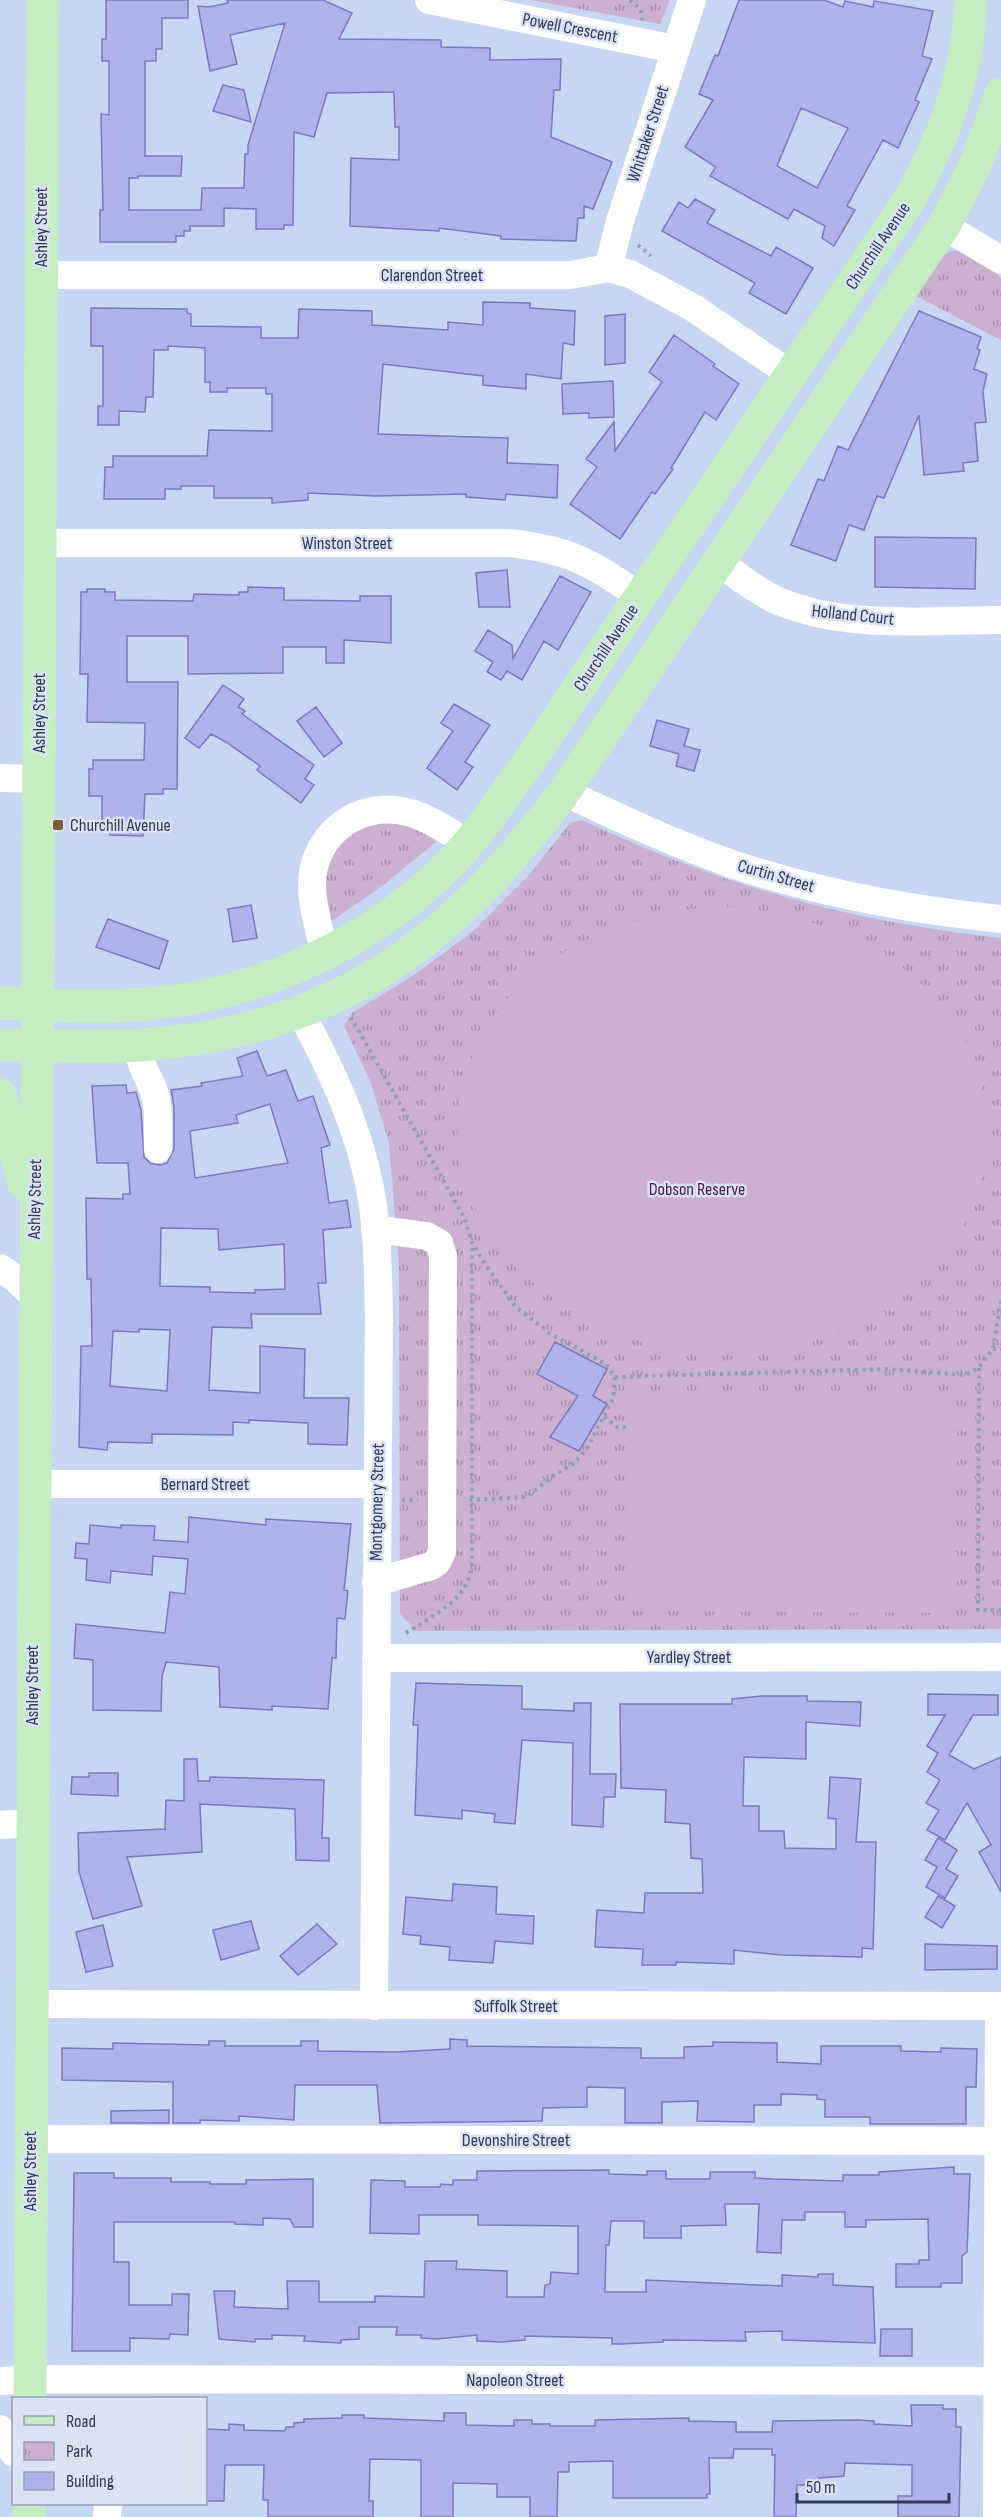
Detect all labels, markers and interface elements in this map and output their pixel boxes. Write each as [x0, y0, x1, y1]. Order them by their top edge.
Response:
street label: Powell Crescent [521, 8, 620, 48]
street label: Whittaker Street [623, 83, 674, 185]
street label: Ashley Street [31, 186, 52, 268]
street label: Churchill Avenue [841, 198, 915, 294]
street label: Clarendon Street [381, 265, 484, 286]
street label: Winston Street [302, 533, 393, 554]
street label: Churchill Avenue [569, 600, 643, 696]
street label: Holland Court [811, 600, 896, 630]
street label: Ashley Street [29, 672, 50, 754]
place label: Churchill Avenue [70, 815, 171, 836]
marker: Churchill Avenue [51, 818, 65, 832]
street label: Curtin Street [735, 855, 817, 897]
street label: Ashley Street [24, 1158, 46, 1240]
park label: Dobson Reserve [649, 1179, 745, 1200]
street label: Montgomery Street [365, 1442, 389, 1561]
street label: Bernard Street [161, 1474, 250, 1495]
street label: Ashley Street [22, 1644, 43, 1726]
street label: Yardley Street [647, 1647, 732, 1668]
street label: Suffolk Street [474, 1996, 558, 2017]
street label: Ashley Street [20, 2130, 41, 2212]
street label: Devonshire Street [462, 2130, 571, 2151]
street label: Napoleon Street [466, 2370, 564, 2391]
legend [12, 2397, 207, 2505]
text: Road [66, 2411, 96, 2432]
text: Park [66, 2441, 92, 2462]
scale bar [797, 2466, 948, 2504]
text: Building [66, 2471, 114, 2492]
text: 50 m [806, 2477, 836, 2498]

